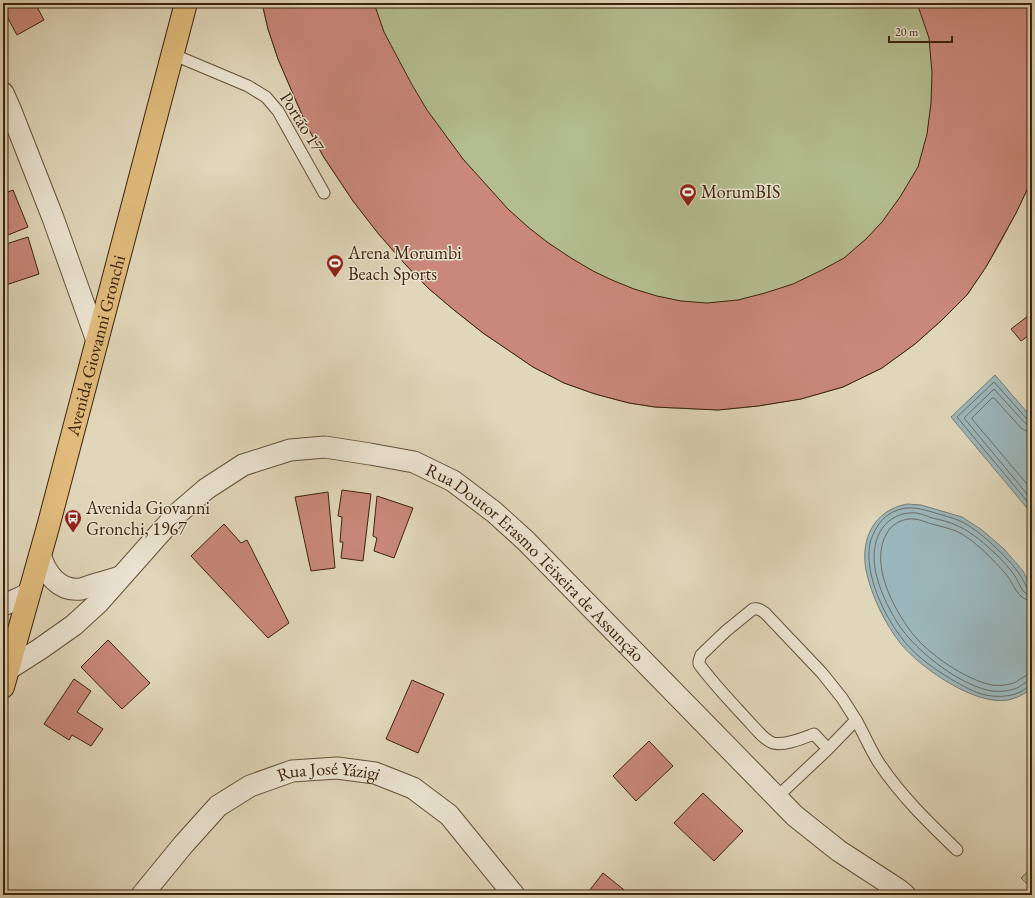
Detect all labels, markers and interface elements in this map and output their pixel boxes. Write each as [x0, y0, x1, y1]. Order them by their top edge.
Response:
scale bar [889, 18, 952, 44]
text: 20 m [895, 24, 919, 40]
street label: Portão 17 [275, 87, 330, 156]
place label: MorumBIS [701, 180, 780, 203]
sports icon: MorumBIS [678, 182, 698, 207]
place label: Arena Morumbi Beach Sports [347, 241, 462, 285]
street label: Avenida Giovanni Gronchi [60, 252, 130, 439]
sports icon: Arena Morumbi Beach Sports [325, 253, 345, 278]
street label: Rua Doutor Erasmo Teixeira de Assunção [422, 458, 650, 667]
place label: Avenida Giovanni Gronchi, 1967 [85, 496, 210, 540]
bus stop icon: Avenida Giovanni Gronchi, 1967 [63, 508, 83, 533]
street label: Rua José Yázigi [274, 756, 385, 786]

